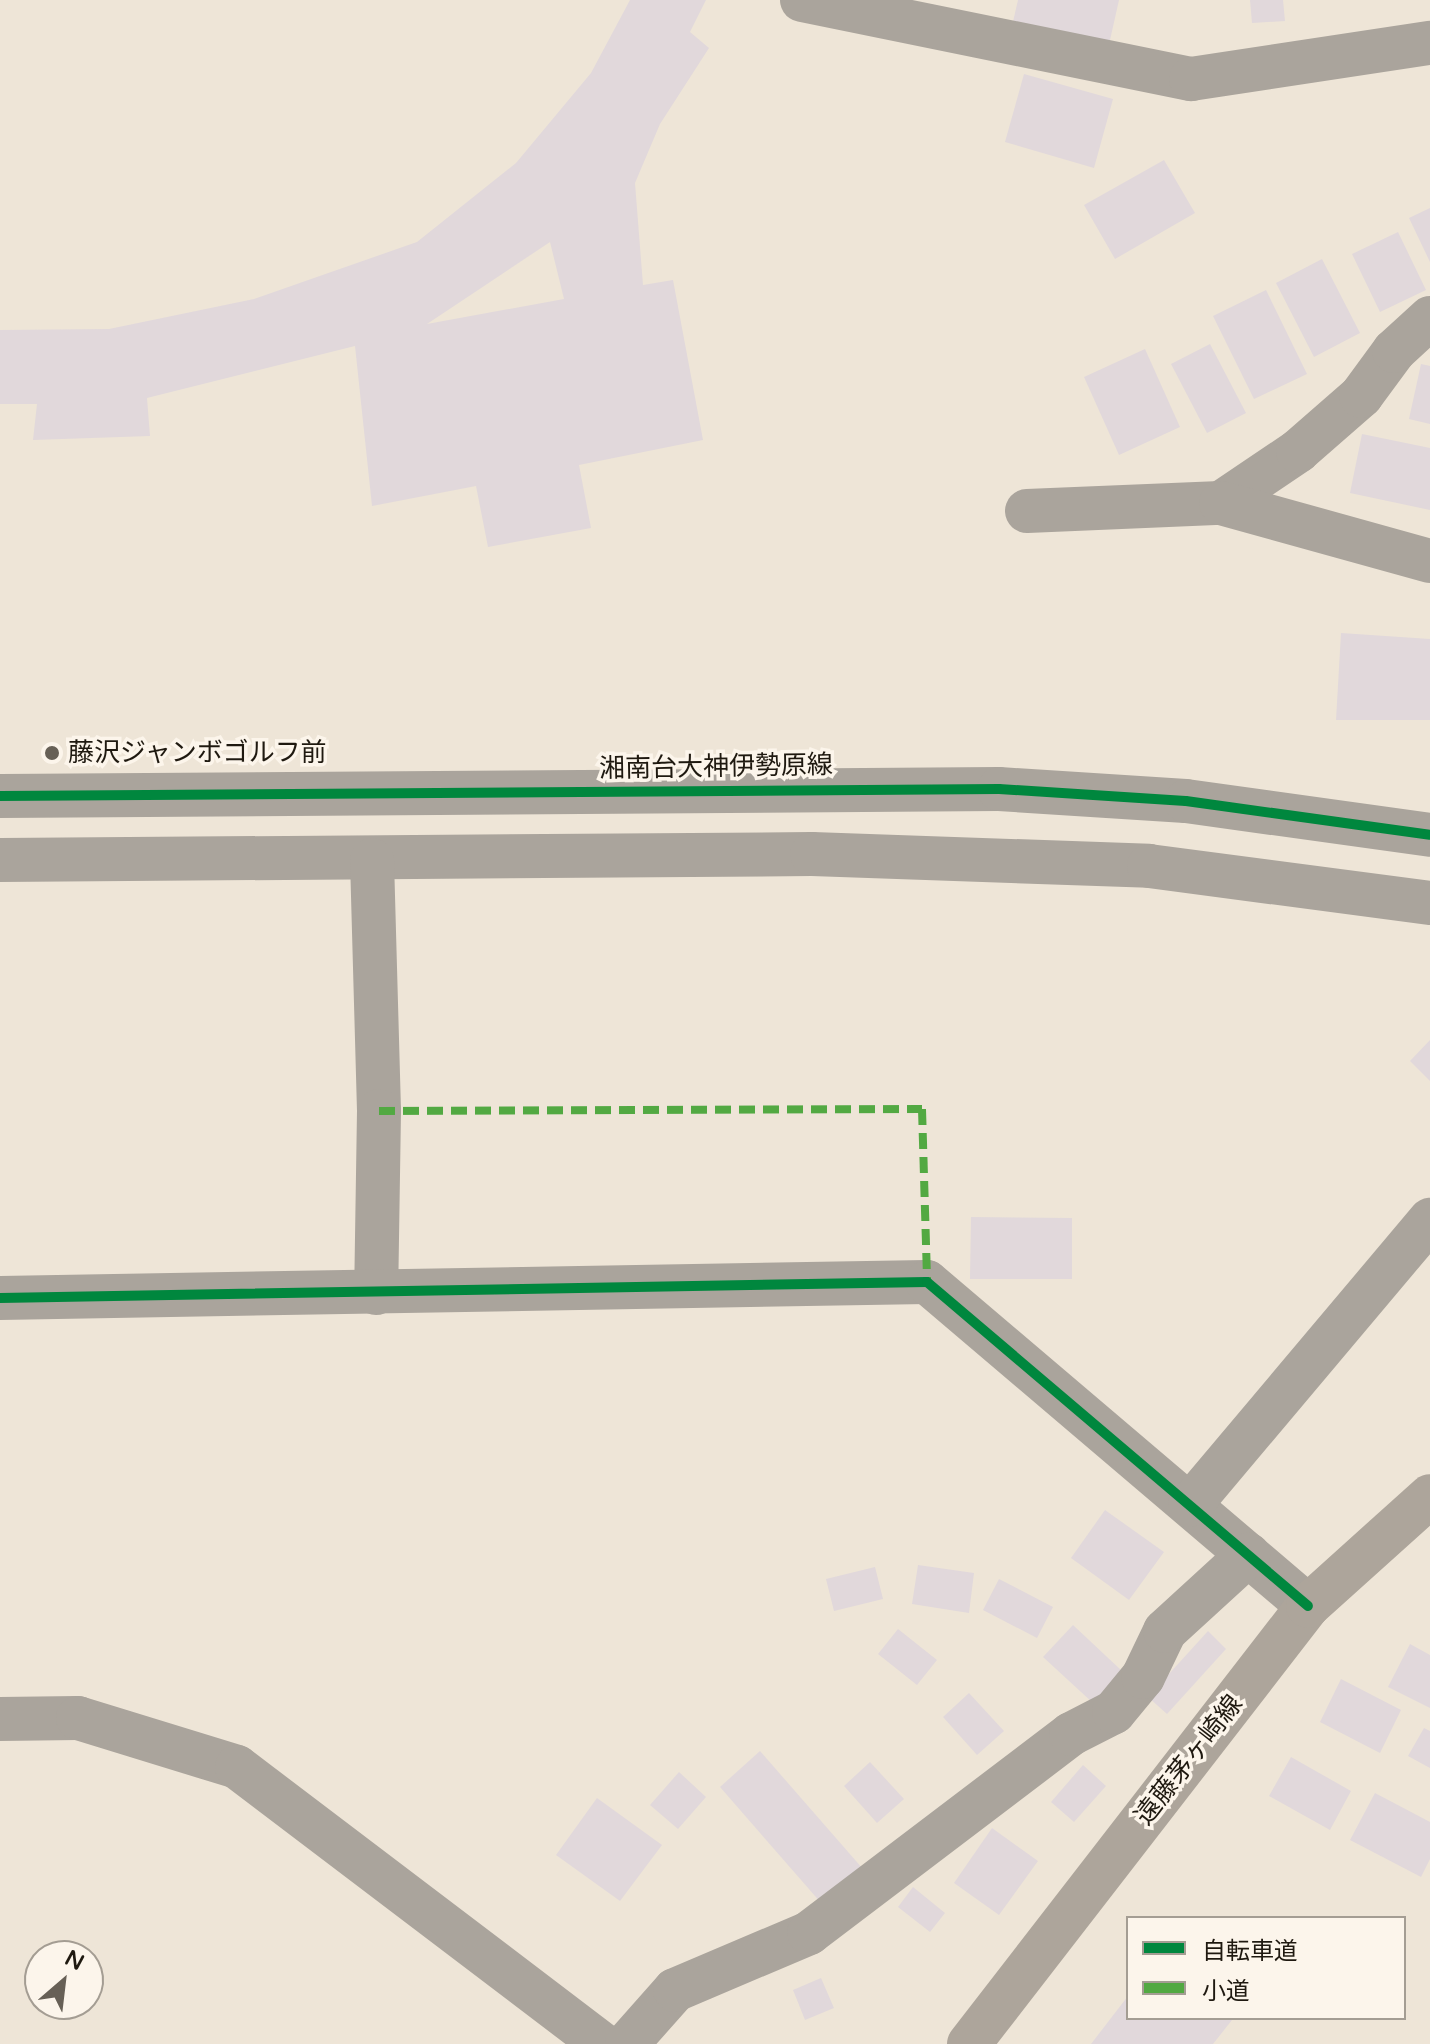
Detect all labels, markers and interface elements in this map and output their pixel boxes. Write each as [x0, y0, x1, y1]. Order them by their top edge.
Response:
place label: 藤沢ジャンボゴルフ前 [68, 737, 328, 769]
marker: 藤沢ジャンボゴルフ前 [43, 744, 61, 762]
street label: 湘南台大神伊勢原線 [599, 749, 833, 785]
street label: 遠藤茅ヶ崎線 [1129, 1689, 1249, 1831]
legend [1126, 1916, 1406, 2020]
text: 自転車道 [1202, 1937, 1298, 1966]
north arrow [24, 1940, 104, 2020]
text: N [60, 1945, 88, 1976]
text: 小道 [1202, 1977, 1250, 2006]

